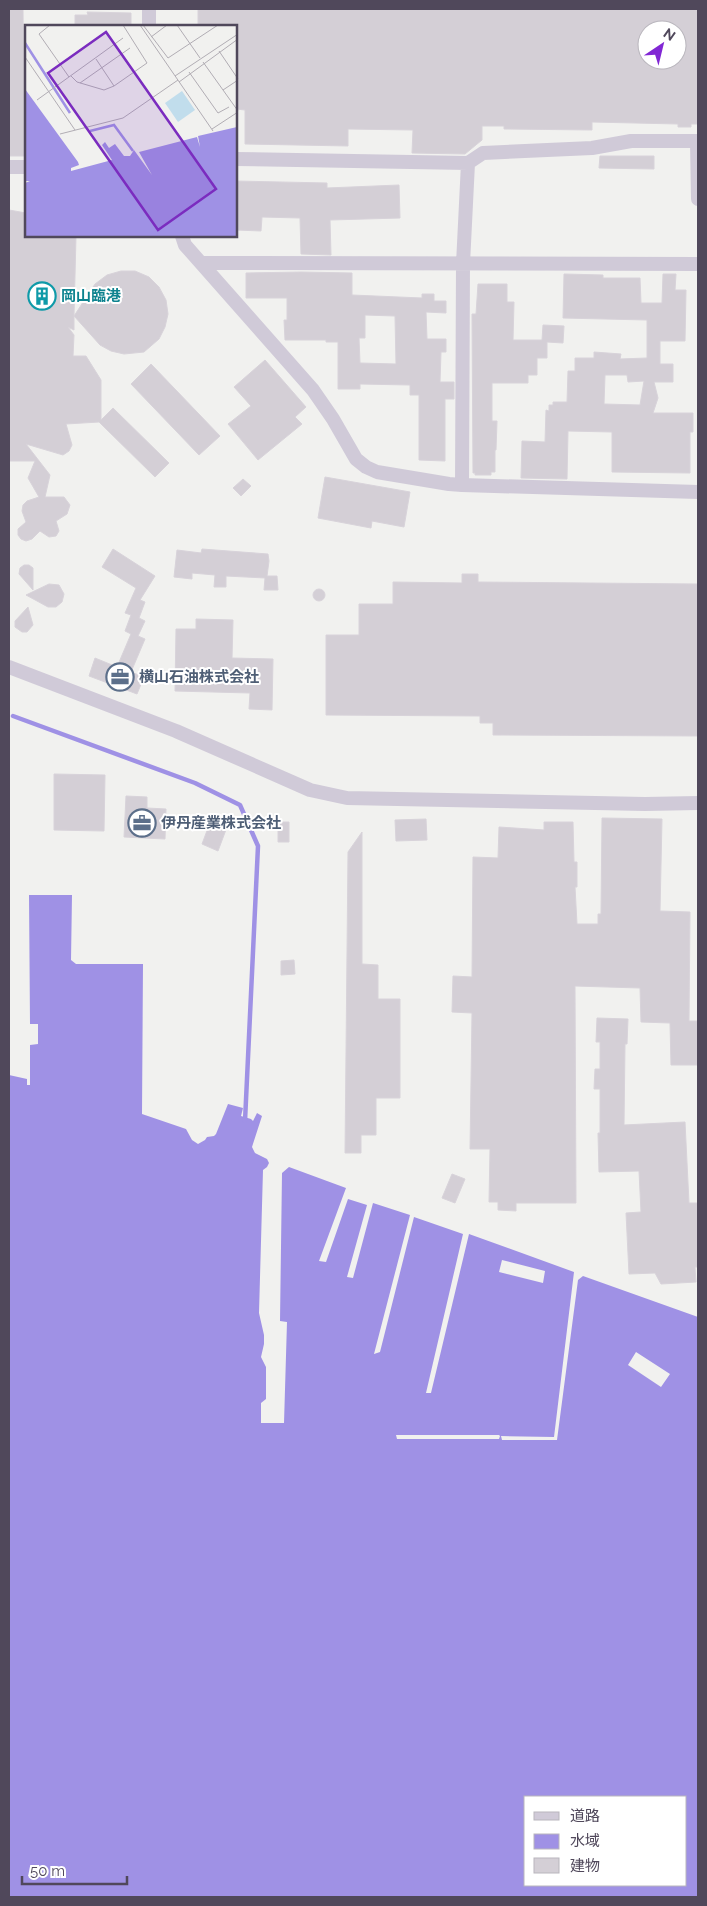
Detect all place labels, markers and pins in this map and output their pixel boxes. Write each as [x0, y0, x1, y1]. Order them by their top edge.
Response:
building icon: 岡山臨港 [27, 281, 57, 311]
place label: 岡山臨港 [61, 287, 121, 305]
office icon: 横山石油株式会社 [105, 662, 135, 692]
place label: 横山石油株式会社 [139, 668, 259, 686]
office icon: 伊丹産業株式会社 [127, 808, 157, 838]
place label: 伊丹産業株式会社 [161, 814, 281, 832]

